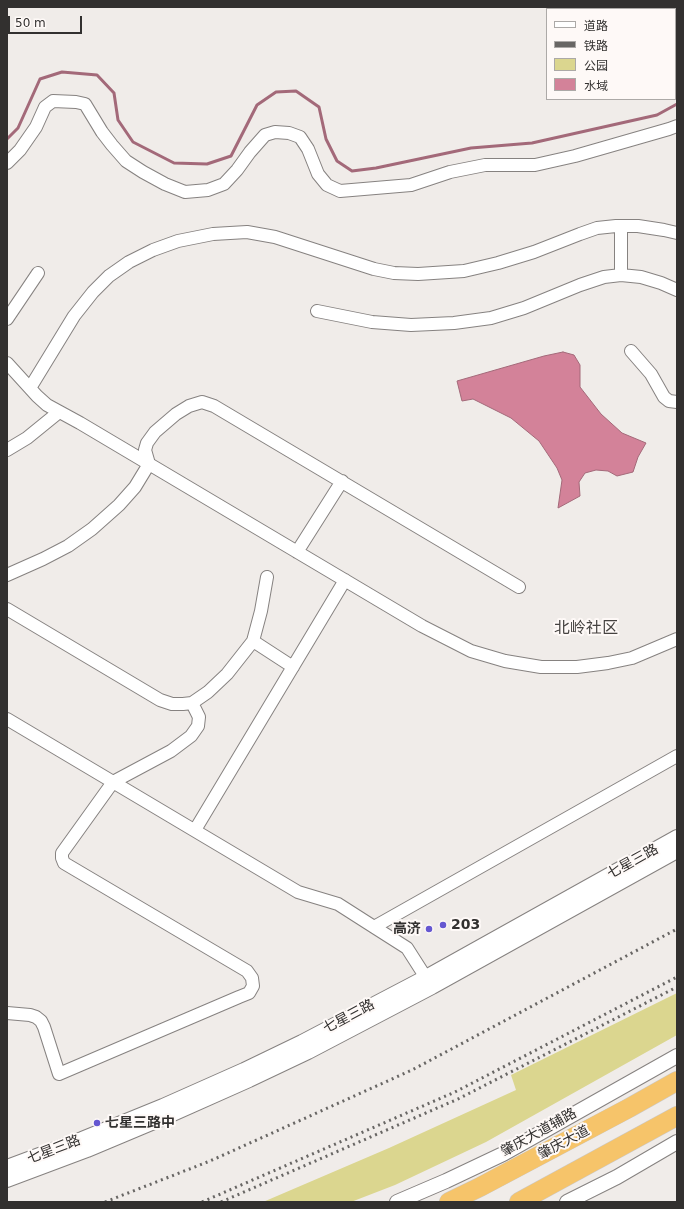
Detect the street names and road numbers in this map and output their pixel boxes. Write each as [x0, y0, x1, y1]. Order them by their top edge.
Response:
street label: 七星三路 [604, 841, 662, 883]
street label: 七星三路 [320, 996, 378, 1038]
street label: 肇庆大道辅路 [498, 1105, 580, 1161]
street label: 肇庆大道 [535, 1122, 593, 1164]
street label: 七星三路 [25, 1132, 83, 1168]

